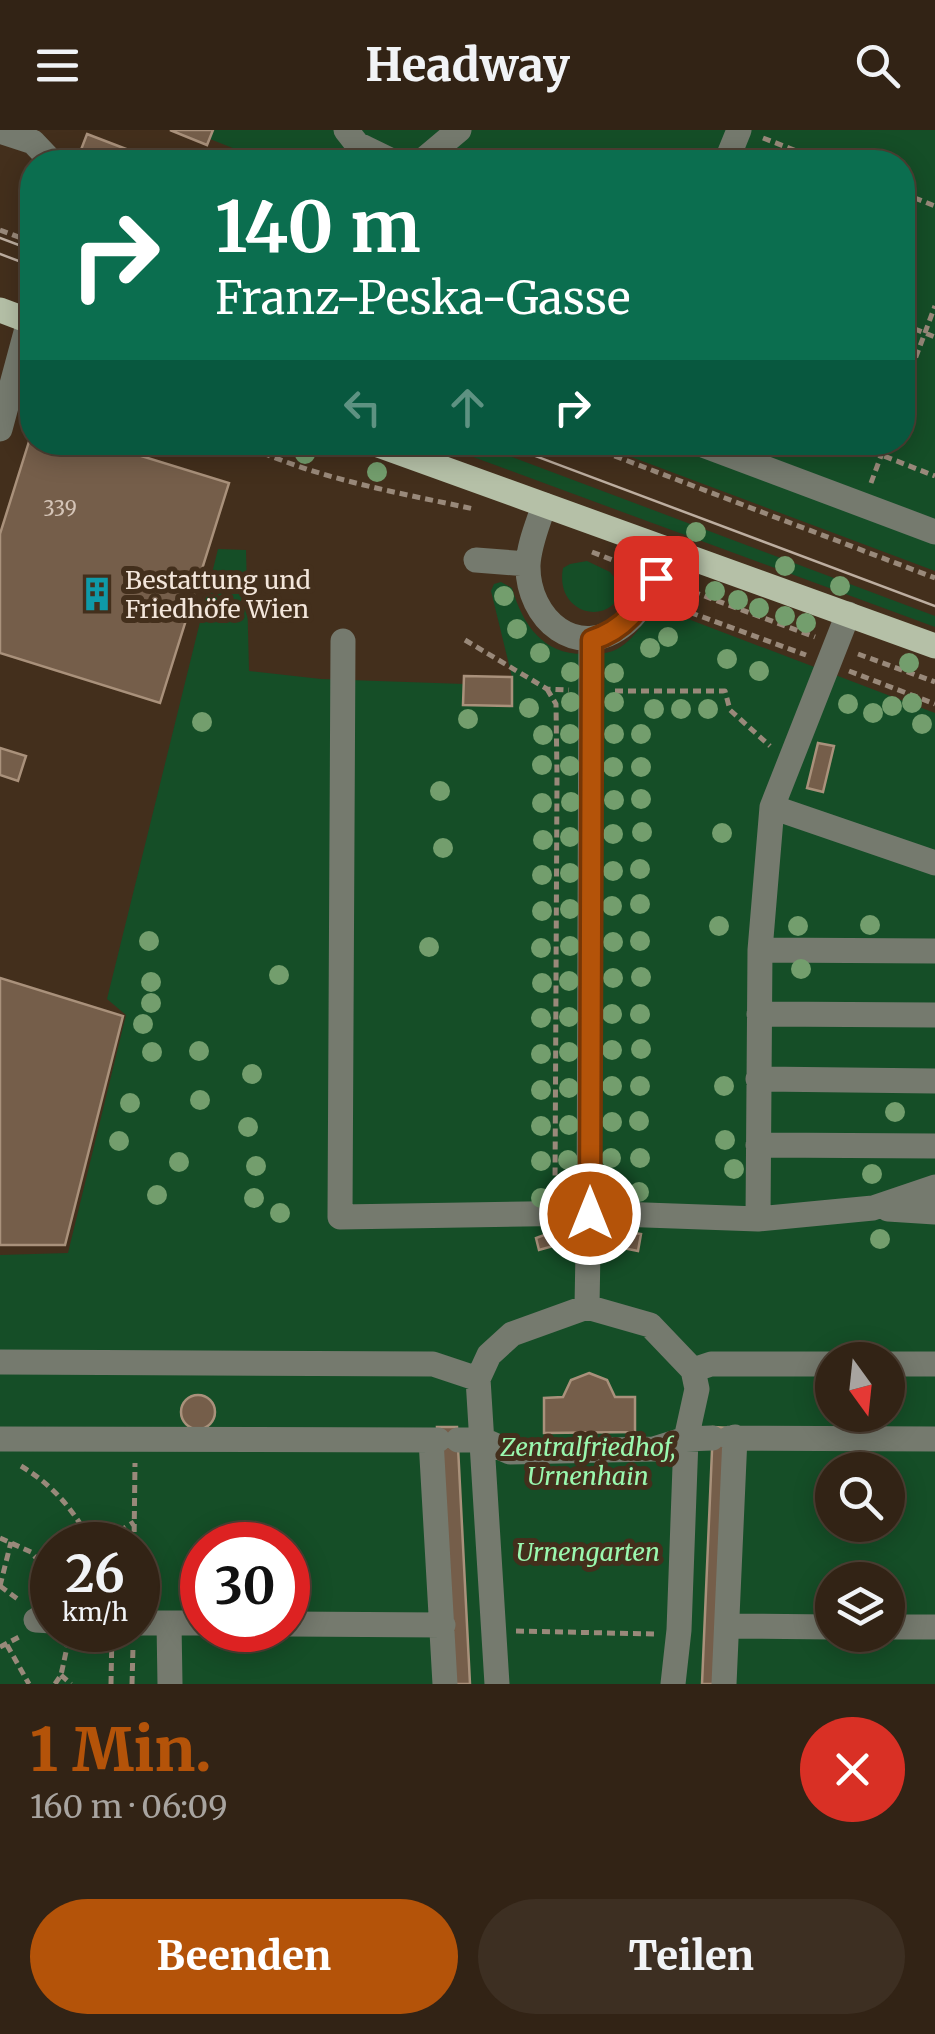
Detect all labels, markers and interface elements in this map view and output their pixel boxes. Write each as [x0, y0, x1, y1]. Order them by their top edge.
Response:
text: Headway [365, 37, 570, 93]
icon: menu [30, 38, 85, 93]
icon: search [850, 38, 905, 93]
text: 140 m [215, 183, 421, 271]
icon: right [50, 190, 180, 320]
text: Franz-Peska-Gasse [215, 270, 631, 326]
icon: left [335, 380, 390, 435]
icon: ahead [440, 380, 495, 435]
icon: right [545, 380, 600, 435]
house number: 339 [43, 496, 77, 521]
pin [614, 536, 699, 621]
icon: arrive [629, 551, 684, 606]
place label: Bestattung und Friedhöfe Wien [125, 564, 311, 625]
building icon: Bestattung und Friedhöfe Wien [78, 575, 116, 613]
position arrow [538, 1162, 642, 1266]
north arrow [815, 1342, 905, 1432]
map controls [815, 1342, 905, 1652]
park label: Zentralfriedhof, Urnenhain [499, 1431, 676, 1492]
button: search [815, 1452, 905, 1542]
speed limit sign: 30 [180, 1522, 310, 1652]
park label: Urnengarten [516, 1536, 660, 1568]
text: 26 [65, 1543, 125, 1606]
button: layers [815, 1562, 905, 1652]
text: km/h [62, 1596, 128, 1628]
text: 1 Min. [30, 1712, 212, 1787]
button: close [800, 1717, 905, 1822]
text: 160 m · 06:09 [30, 1787, 228, 1827]
button: Beenden [30, 1899, 458, 2014]
button: Teilen [478, 1899, 905, 2014]

